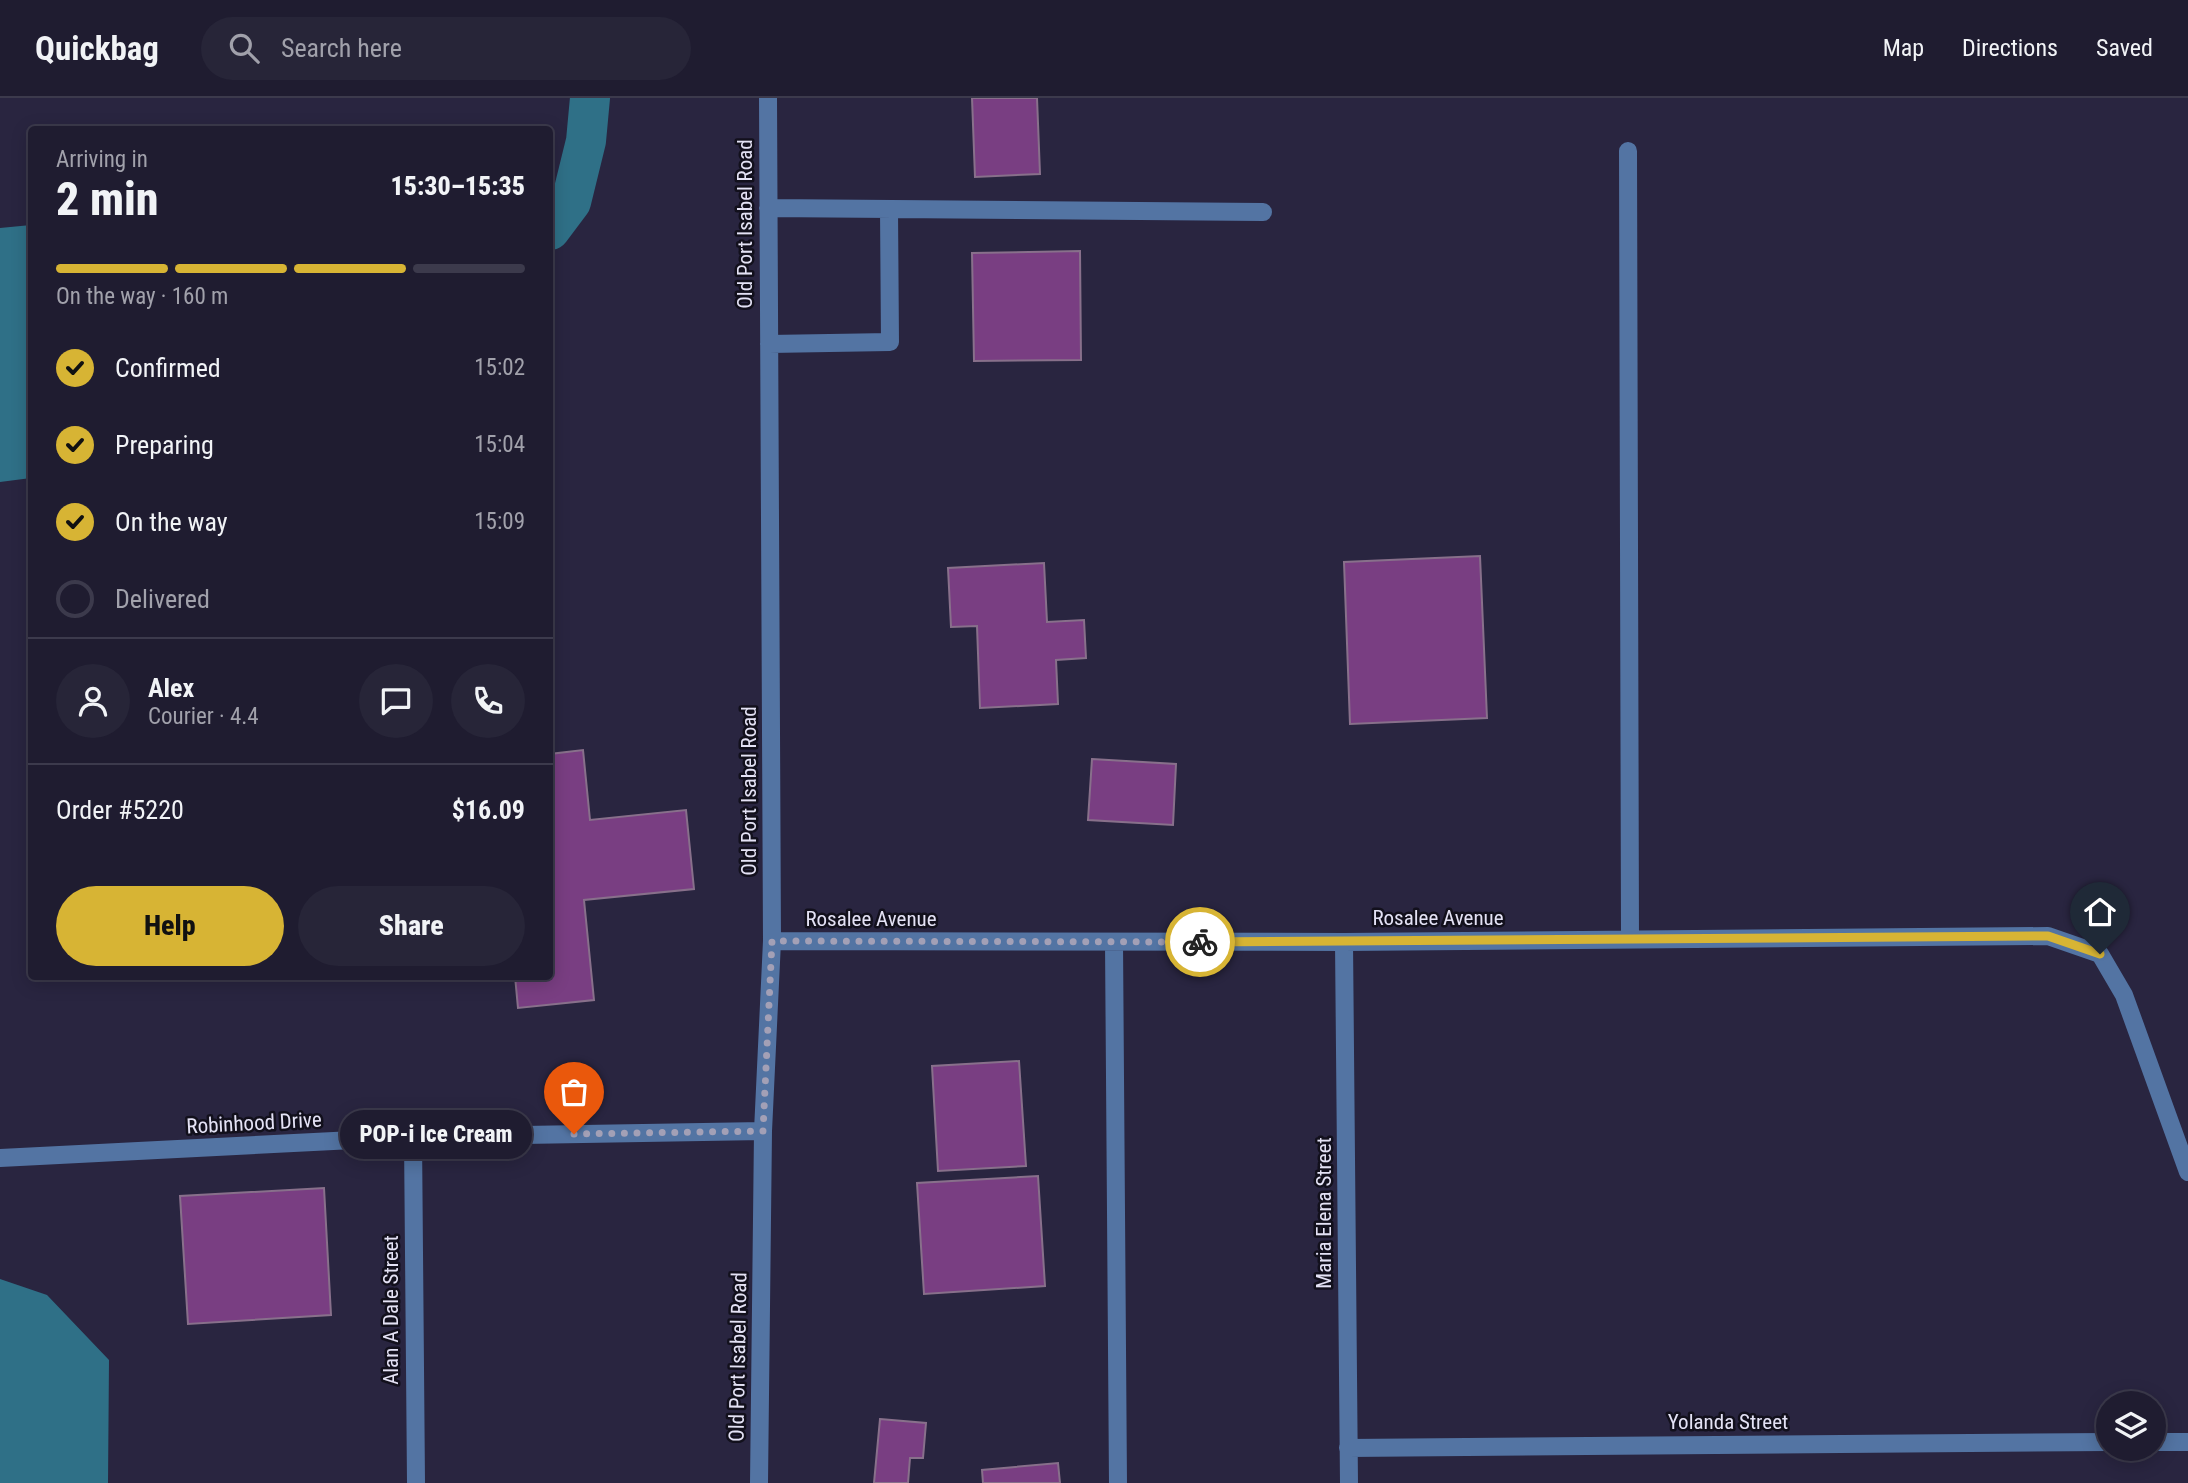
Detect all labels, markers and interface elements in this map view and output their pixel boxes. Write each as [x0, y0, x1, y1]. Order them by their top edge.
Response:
search box [201, 17, 691, 80]
text: Quickbag [35, 29, 159, 68]
icon: search [225, 29, 263, 67]
text: Search here [281, 33, 402, 63]
text: Map [1883, 34, 1924, 62]
text: Directions [1962, 34, 2058, 62]
text: Saved [2096, 34, 2153, 62]
street label: Old Port Isabel Road [733, 139, 757, 309]
text: Arriving in [56, 146, 148, 173]
text: 15:30–15:35 [391, 171, 525, 201]
text: 2 min [56, 172, 159, 226]
text: On the way · 160 m [56, 283, 228, 310]
icon: check [56, 349, 94, 387]
text: Confirmed [115, 353, 221, 383]
text: 15:02 [474, 354, 525, 381]
icon: check [56, 426, 94, 464]
text: Preparing [115, 430, 214, 460]
text: 15:04 [474, 431, 525, 458]
icon: check [56, 503, 94, 541]
text: On the way [115, 507, 228, 537]
text: 15:09 [474, 508, 525, 535]
text: Delivered [115, 584, 210, 614]
button: person [56, 664, 130, 738]
button: chat [359, 664, 433, 738]
button: phone [451, 664, 525, 738]
text: Alex [148, 673, 194, 703]
text: Courier · 4.4 [148, 703, 259, 730]
street label: Old Port Isabel Road [737, 706, 761, 876]
text: Order #5220 [56, 795, 184, 825]
text: $16.09 [452, 795, 525, 825]
pin [2070, 882, 2130, 954]
button: Help [56, 886, 284, 966]
button: Share [298, 886, 525, 966]
icon: home [2081, 893, 2119, 931]
street label: Rosalee Avenue [1372, 906, 1504, 930]
street label: Rosalee Avenue [805, 907, 937, 931]
courier [1165, 907, 1235, 977]
icon: bike [1181, 923, 1219, 961]
pin [544, 1062, 604, 1134]
icon: bag [555, 1073, 593, 1111]
street label: Robinhood Drive [186, 1107, 322, 1139]
callout: POP-i Ice Cream [340, 1110, 532, 1158]
text: POP-i Ice Cream [359, 1121, 513, 1148]
street label: Maria Elena Street [1312, 1137, 1336, 1289]
street label: Alan A Dale Street [379, 1235, 403, 1385]
street label: Old Port Isabel Road [725, 1272, 751, 1442]
map controls [2096, 1391, 2166, 1461]
button: layers [2096, 1391, 2166, 1461]
street label: Yolanda Street [1668, 1410, 1788, 1434]

